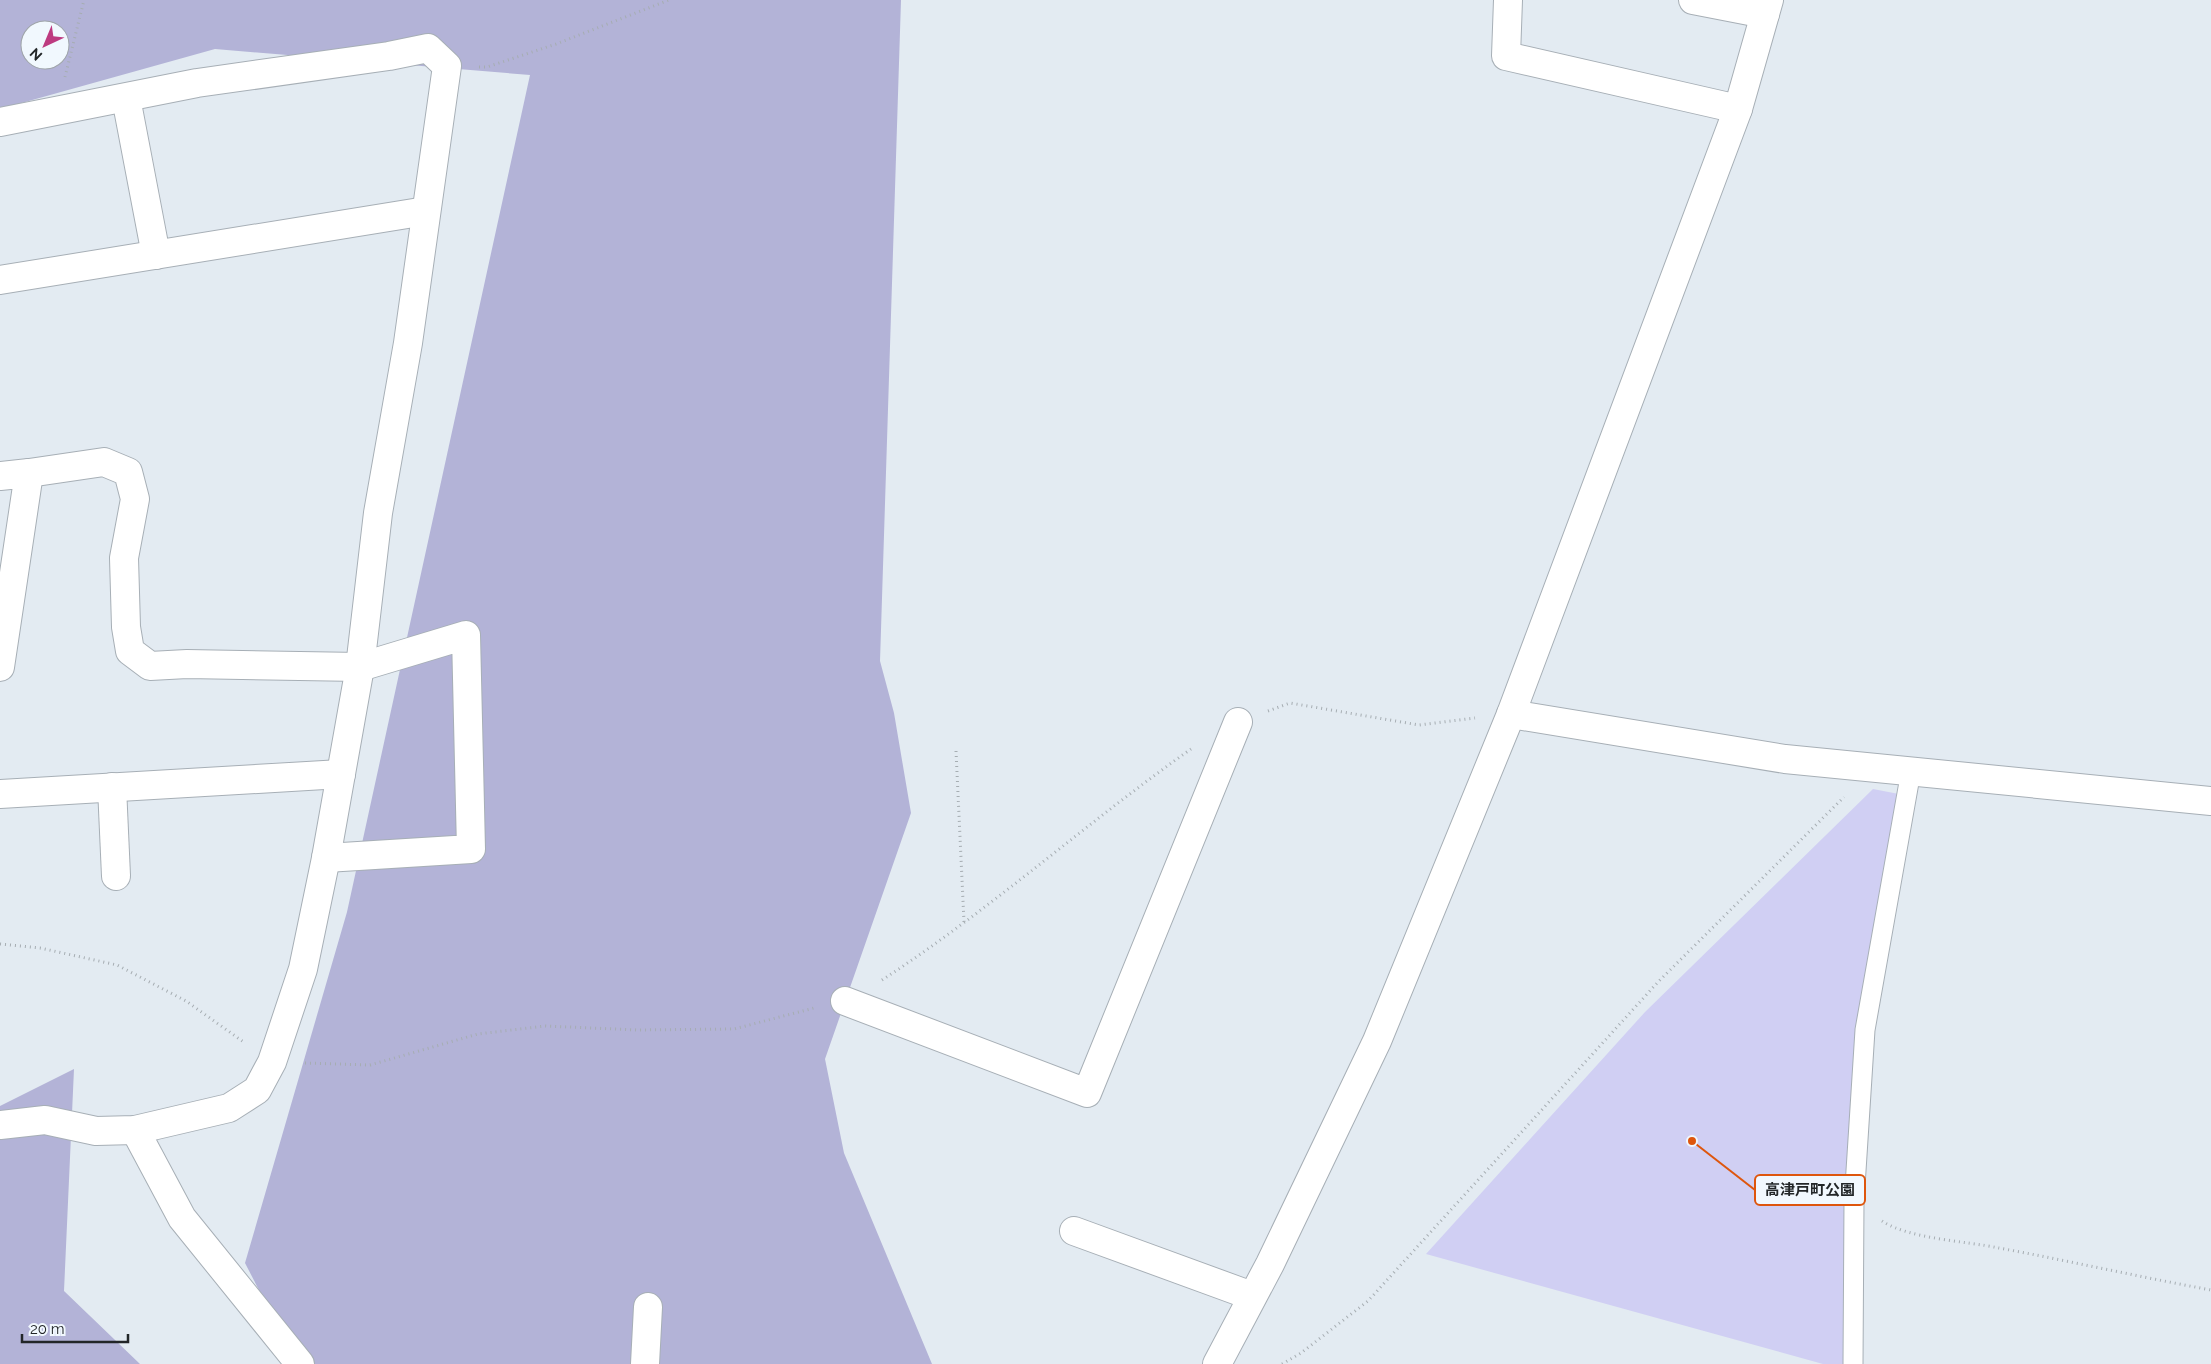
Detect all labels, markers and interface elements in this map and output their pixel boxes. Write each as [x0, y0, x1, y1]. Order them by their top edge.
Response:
north arrow [20, 20, 70, 70]
text: N [27, 45, 45, 64]
callout: 高津戸町公園 [1755, 1175, 1865, 1205]
text: 高津戸町公園 [1765, 1181, 1855, 1199]
scale bar [22, 1312, 129, 1344]
text: 20 m [30, 1320, 65, 1338]

